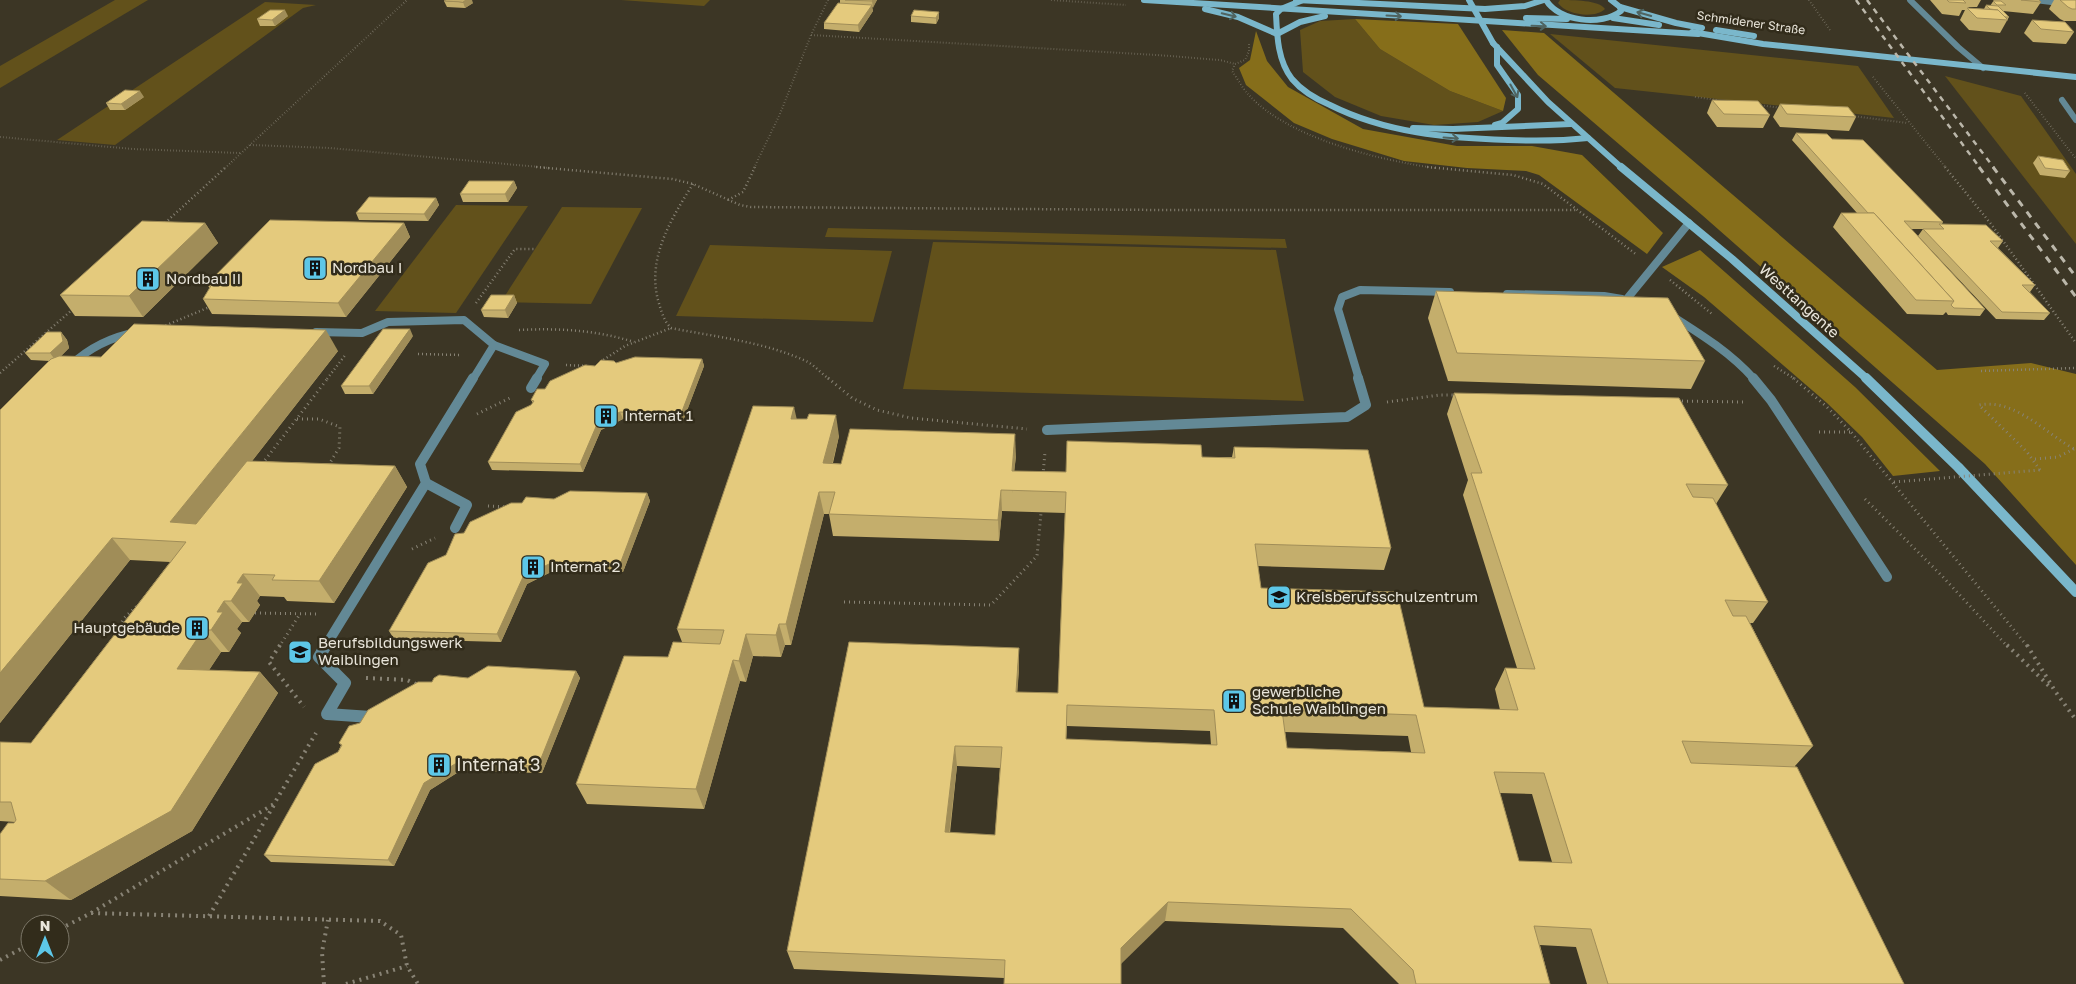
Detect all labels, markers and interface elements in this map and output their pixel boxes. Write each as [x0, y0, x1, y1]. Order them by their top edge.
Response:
street label: Schmidener Straße [1696, 7, 1806, 38]
one-way arrow [1636, 8, 1652, 18]
one-way arrow [1220, 11, 1236, 20]
one-way arrow [1386, 12, 1402, 21]
one-way arrow [1531, 21, 1547, 30]
one-way arrow [1509, 83, 1519, 98]
one-way arrow [1443, 134, 1459, 143]
building icon: Nordbau I [302, 255, 328, 281]
place label: Nordbau I [332, 258, 403, 276]
street label: Westtangente [1756, 260, 1844, 341]
building icon: Nordbau II [135, 266, 161, 292]
place label: Nordbau II [166, 269, 241, 287]
building icon: Internat 1 [593, 403, 619, 429]
place label: Internat 1 [624, 406, 693, 424]
building icon: Internat 2 [520, 554, 546, 580]
place label: Internat 2 [550, 557, 620, 575]
school or university icon: Kreisberufsschulzentrum [1266, 584, 1292, 610]
place label: Kreisberufsschulzentrum [1296, 587, 1478, 605]
building icon: Hauptgebäude [184, 615, 210, 641]
place label: Hauptgebäude [73, 618, 180, 636]
place label: Berufsbildungswerk Waiblingen [318, 633, 463, 668]
school or university icon: Berufsbildungswerk Waiblingen [287, 639, 313, 665]
place label: gewerbliche Schule Waiblingen [1252, 682, 1386, 717]
building icon: gewerbliche Schule Waiblingen [1221, 688, 1247, 714]
building icon: Internat 3 [426, 752, 452, 778]
place label: Internat 3 [456, 753, 541, 775]
north arrow [20, 914, 70, 964]
text: N [40, 917, 50, 934]

